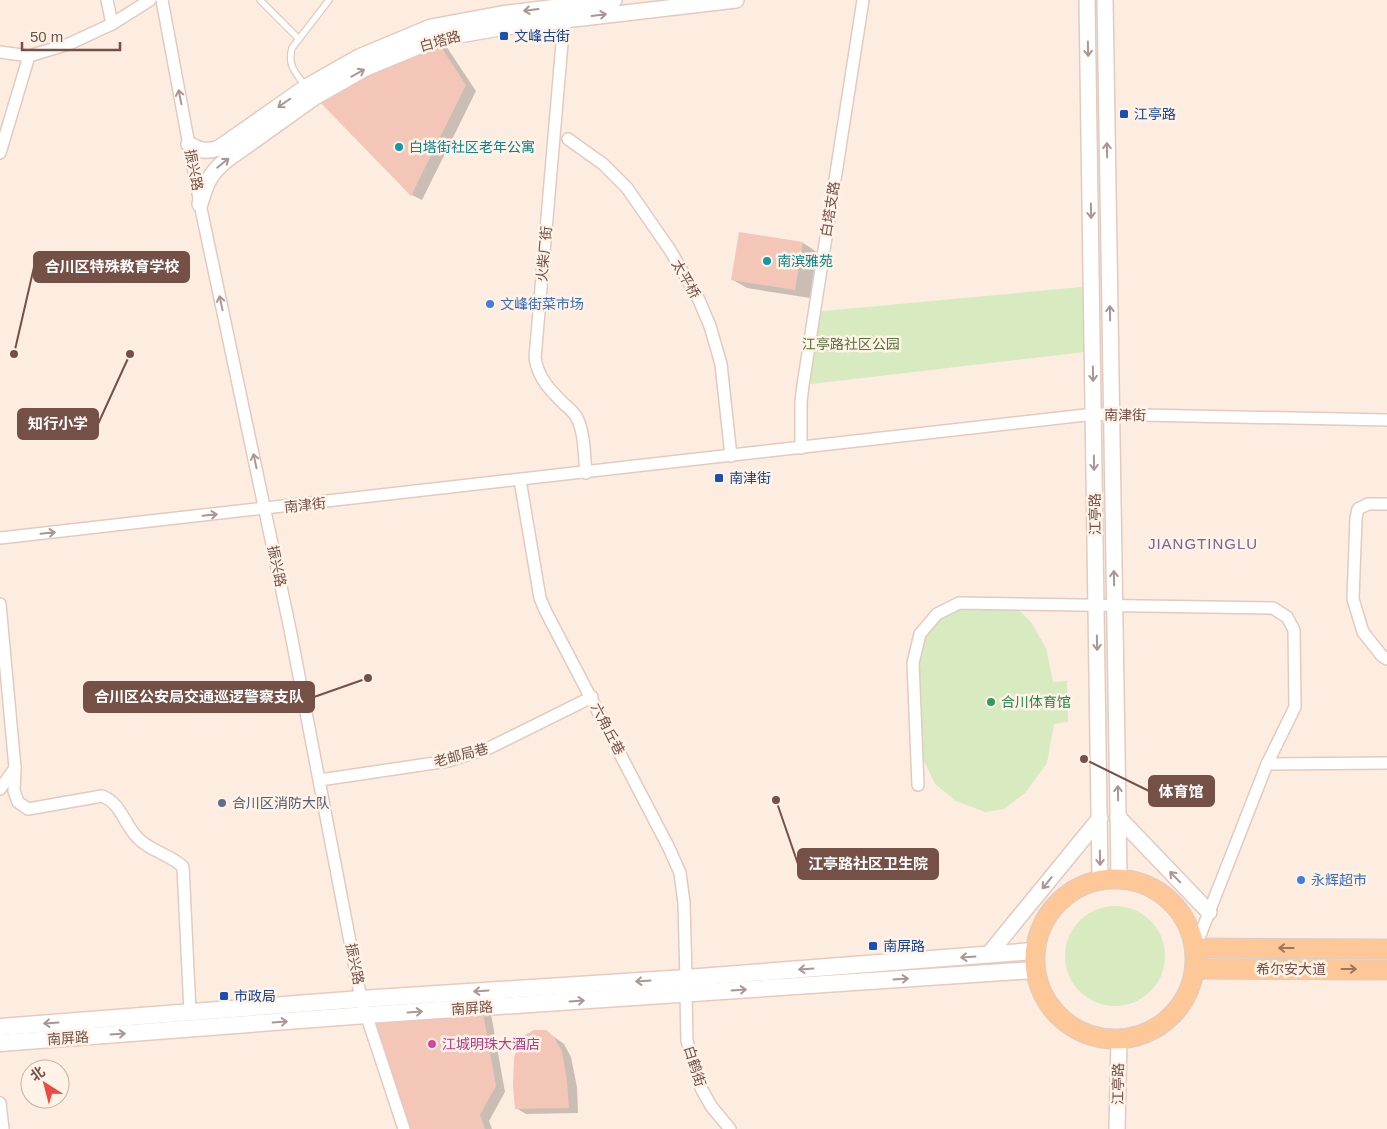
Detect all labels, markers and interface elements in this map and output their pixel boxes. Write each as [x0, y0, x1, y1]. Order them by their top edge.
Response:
one-way arrow [523, 5, 539, 15]
one-way arrow [591, 10, 607, 20]
scale bar [22, 20, 120, 52]
text: 50 m [30, 28, 63, 45]
street label: 白塔路 [418, 28, 462, 54]
place label: 文峰古街 [514, 28, 570, 44]
marker: 文峰古街 [498, 30, 510, 42]
one-way arrow [1083, 40, 1093, 56]
one-way arrow [350, 67, 365, 77]
one-way arrow [175, 89, 185, 105]
one-way arrow [277, 98, 291, 108]
place label: 江亭路 [1134, 106, 1176, 122]
marker: 江亭路 [1118, 108, 1130, 120]
place label: 白塔街社区老年公寓 [409, 139, 535, 155]
marker: 白塔街社区老年公寓 [393, 141, 405, 153]
one-way arrow [1102, 143, 1112, 159]
street label: 振兴路 [182, 148, 206, 192]
one-way arrow [216, 157, 229, 168]
street label: 白塔支路 [818, 180, 842, 238]
one-way arrow [1086, 202, 1096, 219]
street label: 火柴厂街 [534, 225, 554, 283]
callout: 合川区特殊教育学校 [34, 252, 189, 282]
place label: 南滨雅苑 [777, 253, 833, 269]
marker: 南滨雅苑 [761, 255, 773, 267]
street label: 太平桥 [669, 257, 703, 301]
text: 合川区特殊教育学校 [44, 258, 180, 275]
one-way arrow [216, 295, 225, 311]
place label: 文峰街菜市场 [500, 296, 584, 312]
marker: 文峰街菜市场 [484, 298, 496, 310]
one-way arrow [1105, 305, 1115, 322]
park label: 江亭路社区公园 [802, 336, 900, 352]
one-way arrow [1088, 365, 1098, 381]
street label: 南津街 [1104, 407, 1146, 423]
callout: 知行小学 [18, 409, 98, 439]
text: 知行小学 [28, 415, 88, 432]
one-way arrow [250, 454, 259, 470]
one-way arrow [1090, 455, 1099, 471]
place label: 南津街 [729, 470, 771, 486]
marker: 南津街 [713, 472, 725, 484]
street label: 江亭路 [1087, 493, 1103, 535]
street label: 南津街 [283, 495, 327, 515]
one-way arrow [202, 510, 218, 520]
one-way arrow [40, 528, 56, 538]
district label: JIANGTINGLU [1148, 535, 1258, 552]
street label: 振兴路 [265, 544, 289, 588]
one-way arrow [1109, 571, 1119, 587]
one-way arrow [1092, 634, 1102, 651]
callout: 合川区公安局交通巡逻警察支队 [84, 682, 314, 712]
text: 合川区公安局交通巡逻警察支队 [94, 688, 304, 705]
place label: 合川体育馆 [1001, 694, 1071, 710]
marker: 合川体育馆 [985, 696, 997, 708]
street label: 六角丘巷 [588, 700, 628, 758]
street label: 老邮局巷 [432, 740, 490, 770]
callout: 体育馆 [1149, 776, 1214, 806]
text: 体育馆 [1158, 783, 1204, 800]
one-way arrow [1113, 786, 1122, 802]
place label: 合川区消防大队 [232, 795, 330, 811]
marker: 合川区消防大队 [216, 797, 228, 809]
callout: 江亭路社区卫生院 [798, 849, 938, 879]
one-way arrow [1095, 850, 1105, 866]
text: 江亭路社区卫生院 [808, 855, 928, 872]
one-way arrow [1170, 872, 1182, 884]
place label: 永辉超市 [1311, 872, 1367, 888]
marker: 永辉超市 [1295, 874, 1307, 886]
one-way arrow [1041, 876, 1052, 889]
place label: 南屏路 [883, 938, 925, 954]
marker: 南屏路 [867, 940, 879, 952]
street label: 振兴路 [343, 942, 367, 986]
one-way arrow [1278, 943, 1294, 953]
one-way arrow [960, 952, 976, 962]
street label: 希尔安大道 [1256, 961, 1326, 977]
one-way arrow [798, 965, 814, 974]
one-way arrow [1340, 965, 1356, 974]
one-way arrow [893, 974, 909, 984]
one-way arrow [636, 976, 652, 985]
one-way arrow [731, 985, 747, 995]
one-way arrow [474, 986, 490, 996]
place label: 市政局 [234, 988, 276, 1004]
marker: 市政局 [218, 990, 230, 1002]
one-way arrow [569, 996, 585, 1006]
street label: 南屏路 [450, 999, 494, 1017]
one-way arrow [406, 1007, 422, 1017]
one-way arrow [272, 1017, 288, 1027]
one-way arrow [43, 1018, 59, 1027]
street label: 南屏路 [46, 1029, 90, 1047]
one-way arrow [110, 1030, 126, 1039]
place label: 江城明珠大酒店 [442, 1036, 540, 1052]
marker: 江城明珠大酒店 [426, 1038, 438, 1050]
street label: 白鹤街 [681, 1044, 709, 1088]
north arrow [20, 1059, 70, 1109]
text: 北 [27, 1063, 48, 1084]
street label: 江亭路 [1110, 1063, 1126, 1105]

